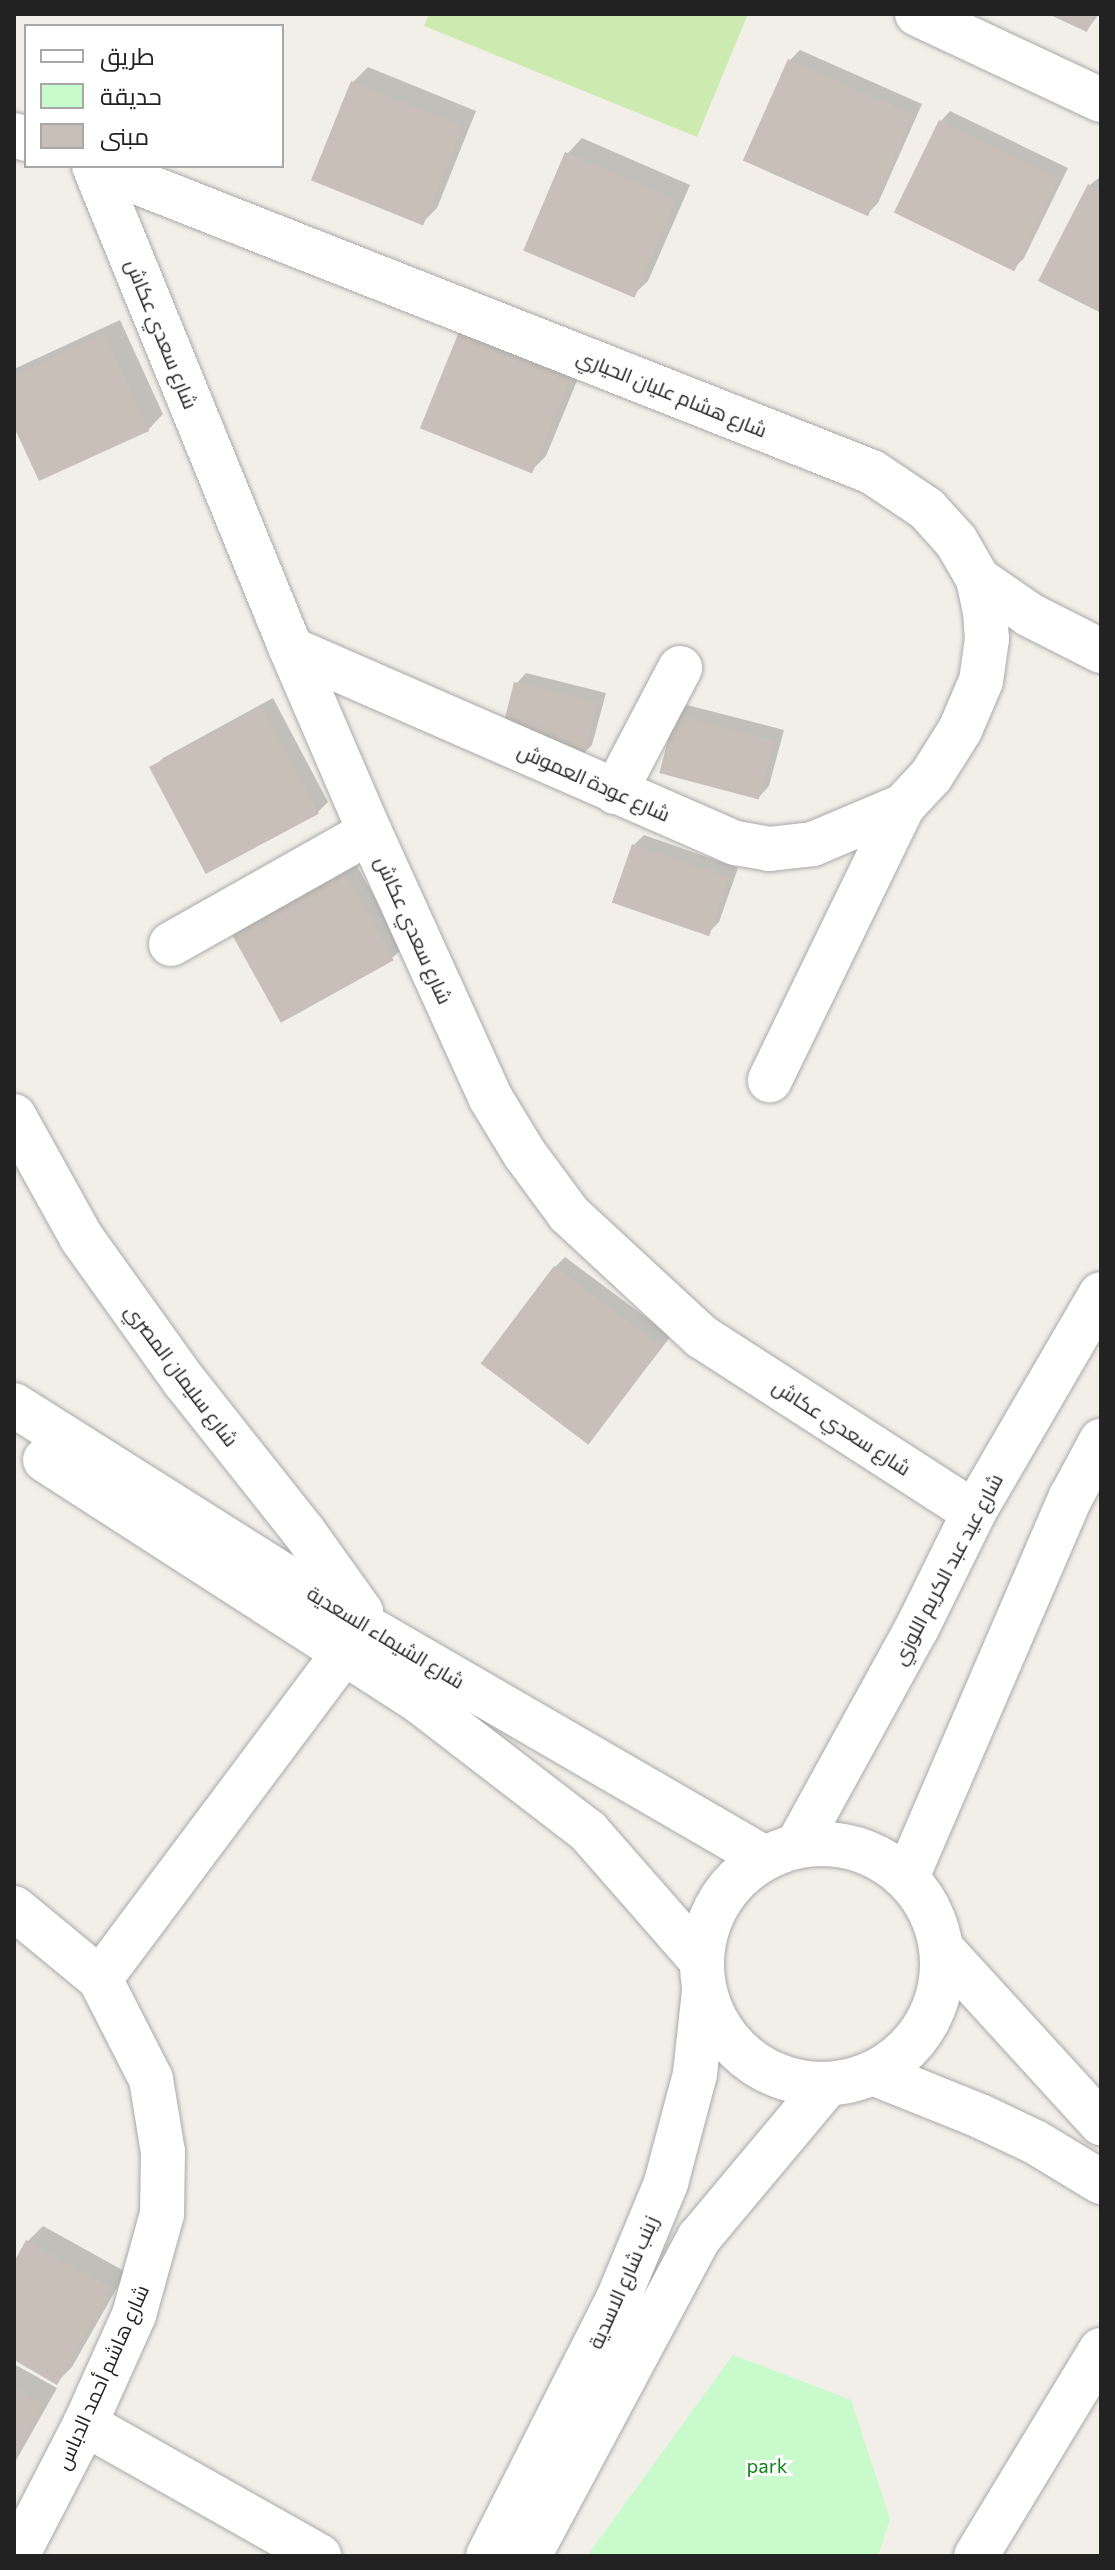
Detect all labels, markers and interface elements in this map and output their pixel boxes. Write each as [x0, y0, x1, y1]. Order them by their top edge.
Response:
legend [24, 24, 284, 168]
text: طريق [100, 41, 155, 70]
text: حديقة [100, 81, 162, 110]
text: مبنى [100, 121, 149, 150]
street label: شارع سعدي عكاش [121, 256, 203, 412]
street label: شارع هشام عليان الحياري [574, 344, 770, 442]
street label: شارع عودة العموش [514, 738, 674, 826]
street label: شارع سعدي عكاش [371, 852, 457, 1008]
street label: شارع سليمان المصري [121, 1299, 243, 1451]
street label: شارع سعدي عكاش [769, 1374, 915, 1480]
street label: شارع عيد عبد الكريم اللوزي [886, 1469, 1008, 1669]
street label: شارع الشيماء السعدية [303, 1581, 469, 1693]
street label: زينب شارع الاسدية [583, 2212, 663, 2352]
street label: شارع هاشم أحمد الدباس [50, 2281, 154, 2473]
park label: park [746, 2453, 788, 2477]

